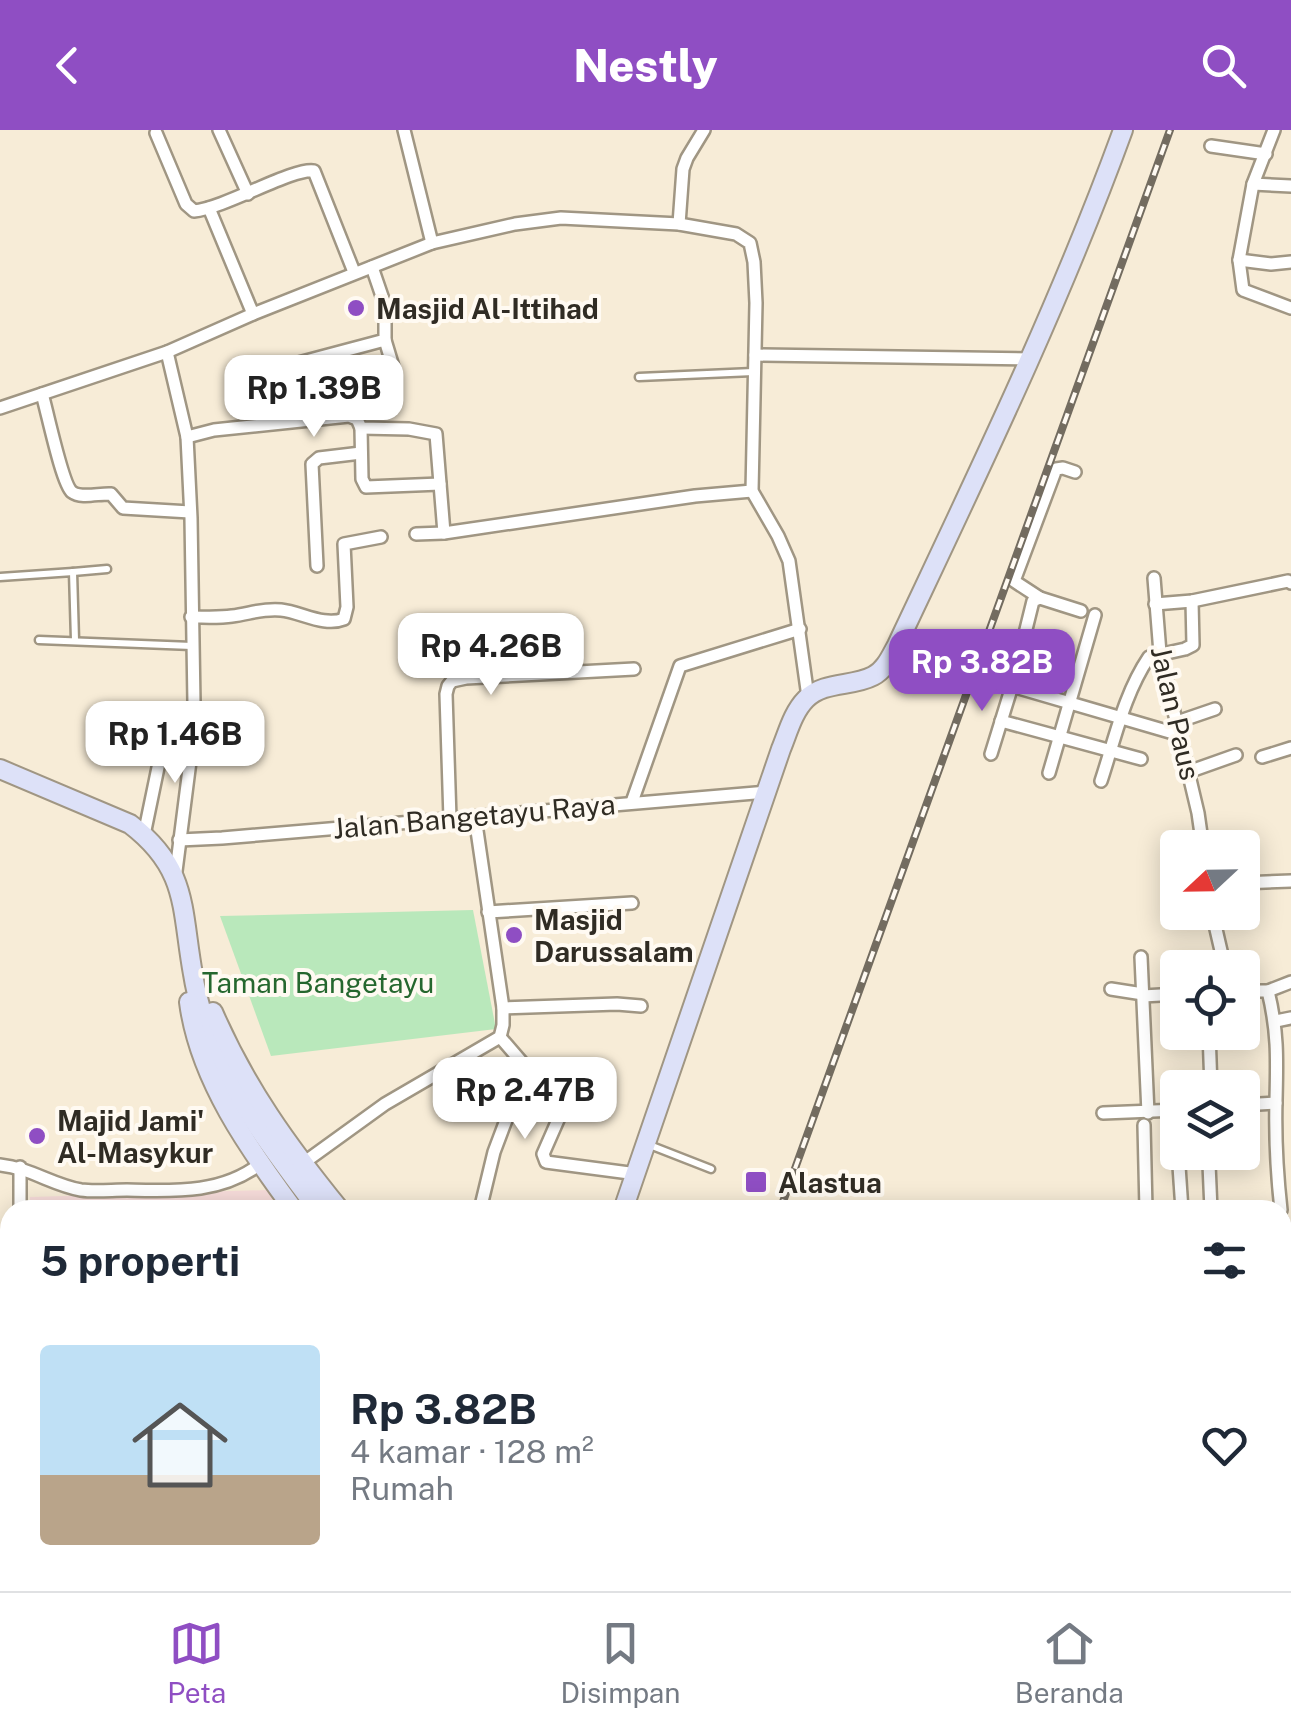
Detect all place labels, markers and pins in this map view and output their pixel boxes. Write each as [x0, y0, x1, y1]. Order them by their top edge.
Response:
place label: Masjid Al-Ittihad [376, 292, 599, 325]
marker: Masjid Al-Ittihad [345, 297, 367, 319]
pin: Rp 1.39B [211, 355, 417, 440]
pin: Rp 4.26B [388, 613, 594, 698]
pin: Rp 3.82B [879, 629, 1085, 714]
pin: Rp 1.46B [72, 701, 278, 786]
place label: Masjid Darussalam [534, 903, 694, 968]
marker: Masjid Darussalam [503, 924, 525, 946]
pin: Rp 2.47B [422, 1057, 628, 1142]
place label: Majid Jami' Al-Masykur [57, 1104, 213, 1169]
marker: Majid Jami' Al-Masykur [26, 1125, 48, 1147]
place label: Alastua [778, 1166, 882, 1199]
marker: Alastua [743, 1169, 769, 1195]

